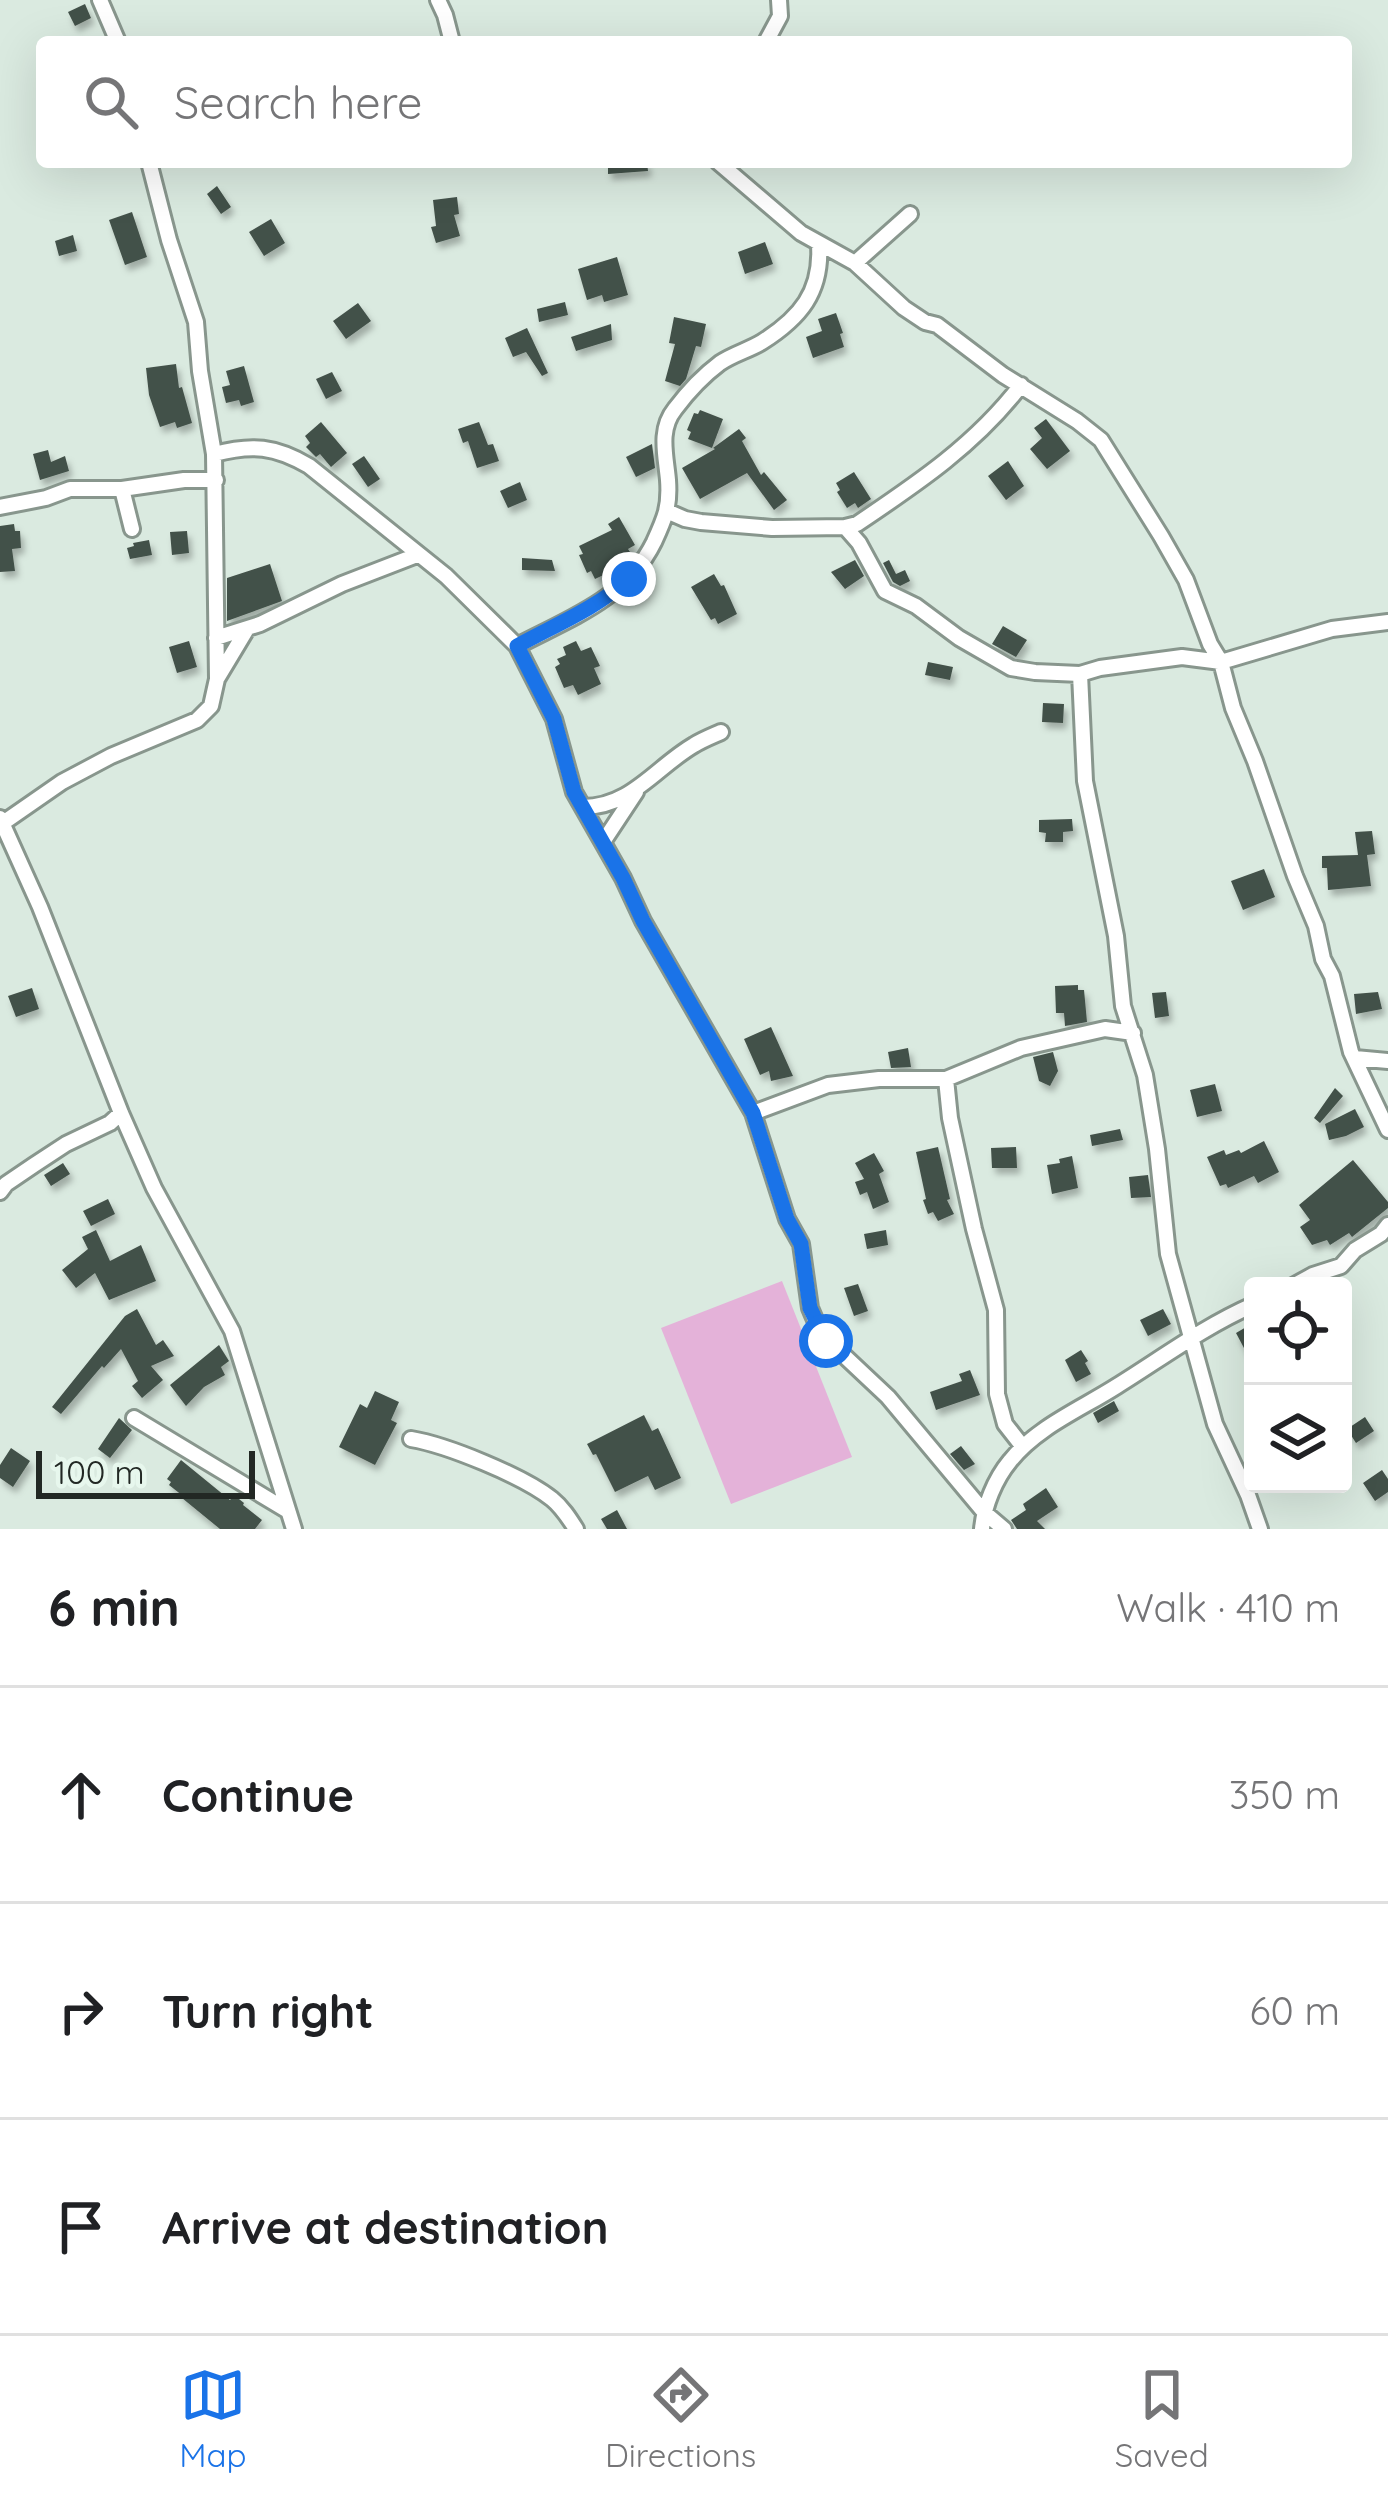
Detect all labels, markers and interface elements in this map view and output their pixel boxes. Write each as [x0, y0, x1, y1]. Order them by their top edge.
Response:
search box [36, 36, 1352, 168]
icon: search [78, 69, 144, 135]
text: Search here [174, 74, 422, 130]
route end [602, 552, 656, 606]
map controls [1244, 1277, 1352, 1493]
button: locate [1244, 1277, 1352, 1385]
route start [799, 1314, 853, 1368]
button: layers [1244, 1385, 1352, 1493]
scale bar [36, 1445, 255, 1498]
text: 100 m [54, 1451, 145, 1492]
text: 6 min [48, 1575, 180, 1639]
text: Walk · 410 m [1116, 1583, 1340, 1632]
icon: ahead [48, 1762, 114, 1828]
text: Continue [162, 1767, 354, 1823]
text: 350 m [1229, 1770, 1340, 1819]
icon: right [48, 1978, 114, 2044]
text: Turn right [162, 1983, 374, 2039]
text: 60 m [1250, 1986, 1340, 2035]
icon: arrive [48, 2194, 114, 2260]
text: Arrive at destination [162, 2199, 608, 2255]
tab: Map [179, 2362, 247, 2475]
tab: Directions [605, 2362, 756, 2475]
tab: Saved [1115, 2362, 1209, 2475]

